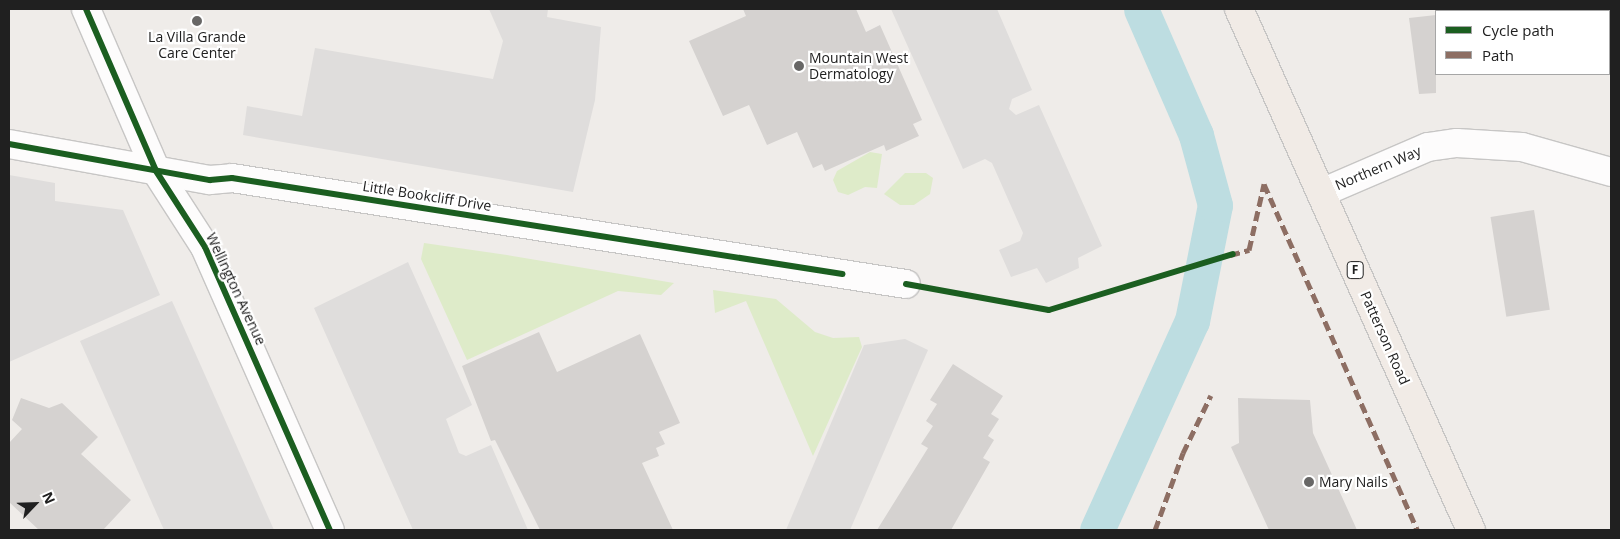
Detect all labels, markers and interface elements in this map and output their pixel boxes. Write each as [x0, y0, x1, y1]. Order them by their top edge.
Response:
legend [1435, 10, 1610, 75]
marker: La Villa Grande Care Center [191, 15, 203, 27]
text: Cycle path [1482, 20, 1554, 40]
place label: La Villa Grande Care Center [148, 29, 246, 62]
text: Path [1482, 45, 1514, 65]
place label: Mountain West Dermatology [809, 50, 908, 82]
marker: Mountain West Dermatology [793, 60, 805, 72]
street label: Northern Way [1332, 142, 1424, 194]
street label: Little Bookcliff Drive [361, 178, 493, 214]
street label: Wellington Avenue [203, 230, 269, 348]
road number: F [1346, 260, 1364, 280]
street label: Patterson Road [1357, 289, 1413, 387]
place label: Mary Nails [1319, 474, 1388, 490]
marker: Mary Nails [1303, 476, 1315, 488]
north arrow [10, 479, 60, 529]
text: N [38, 489, 60, 507]

